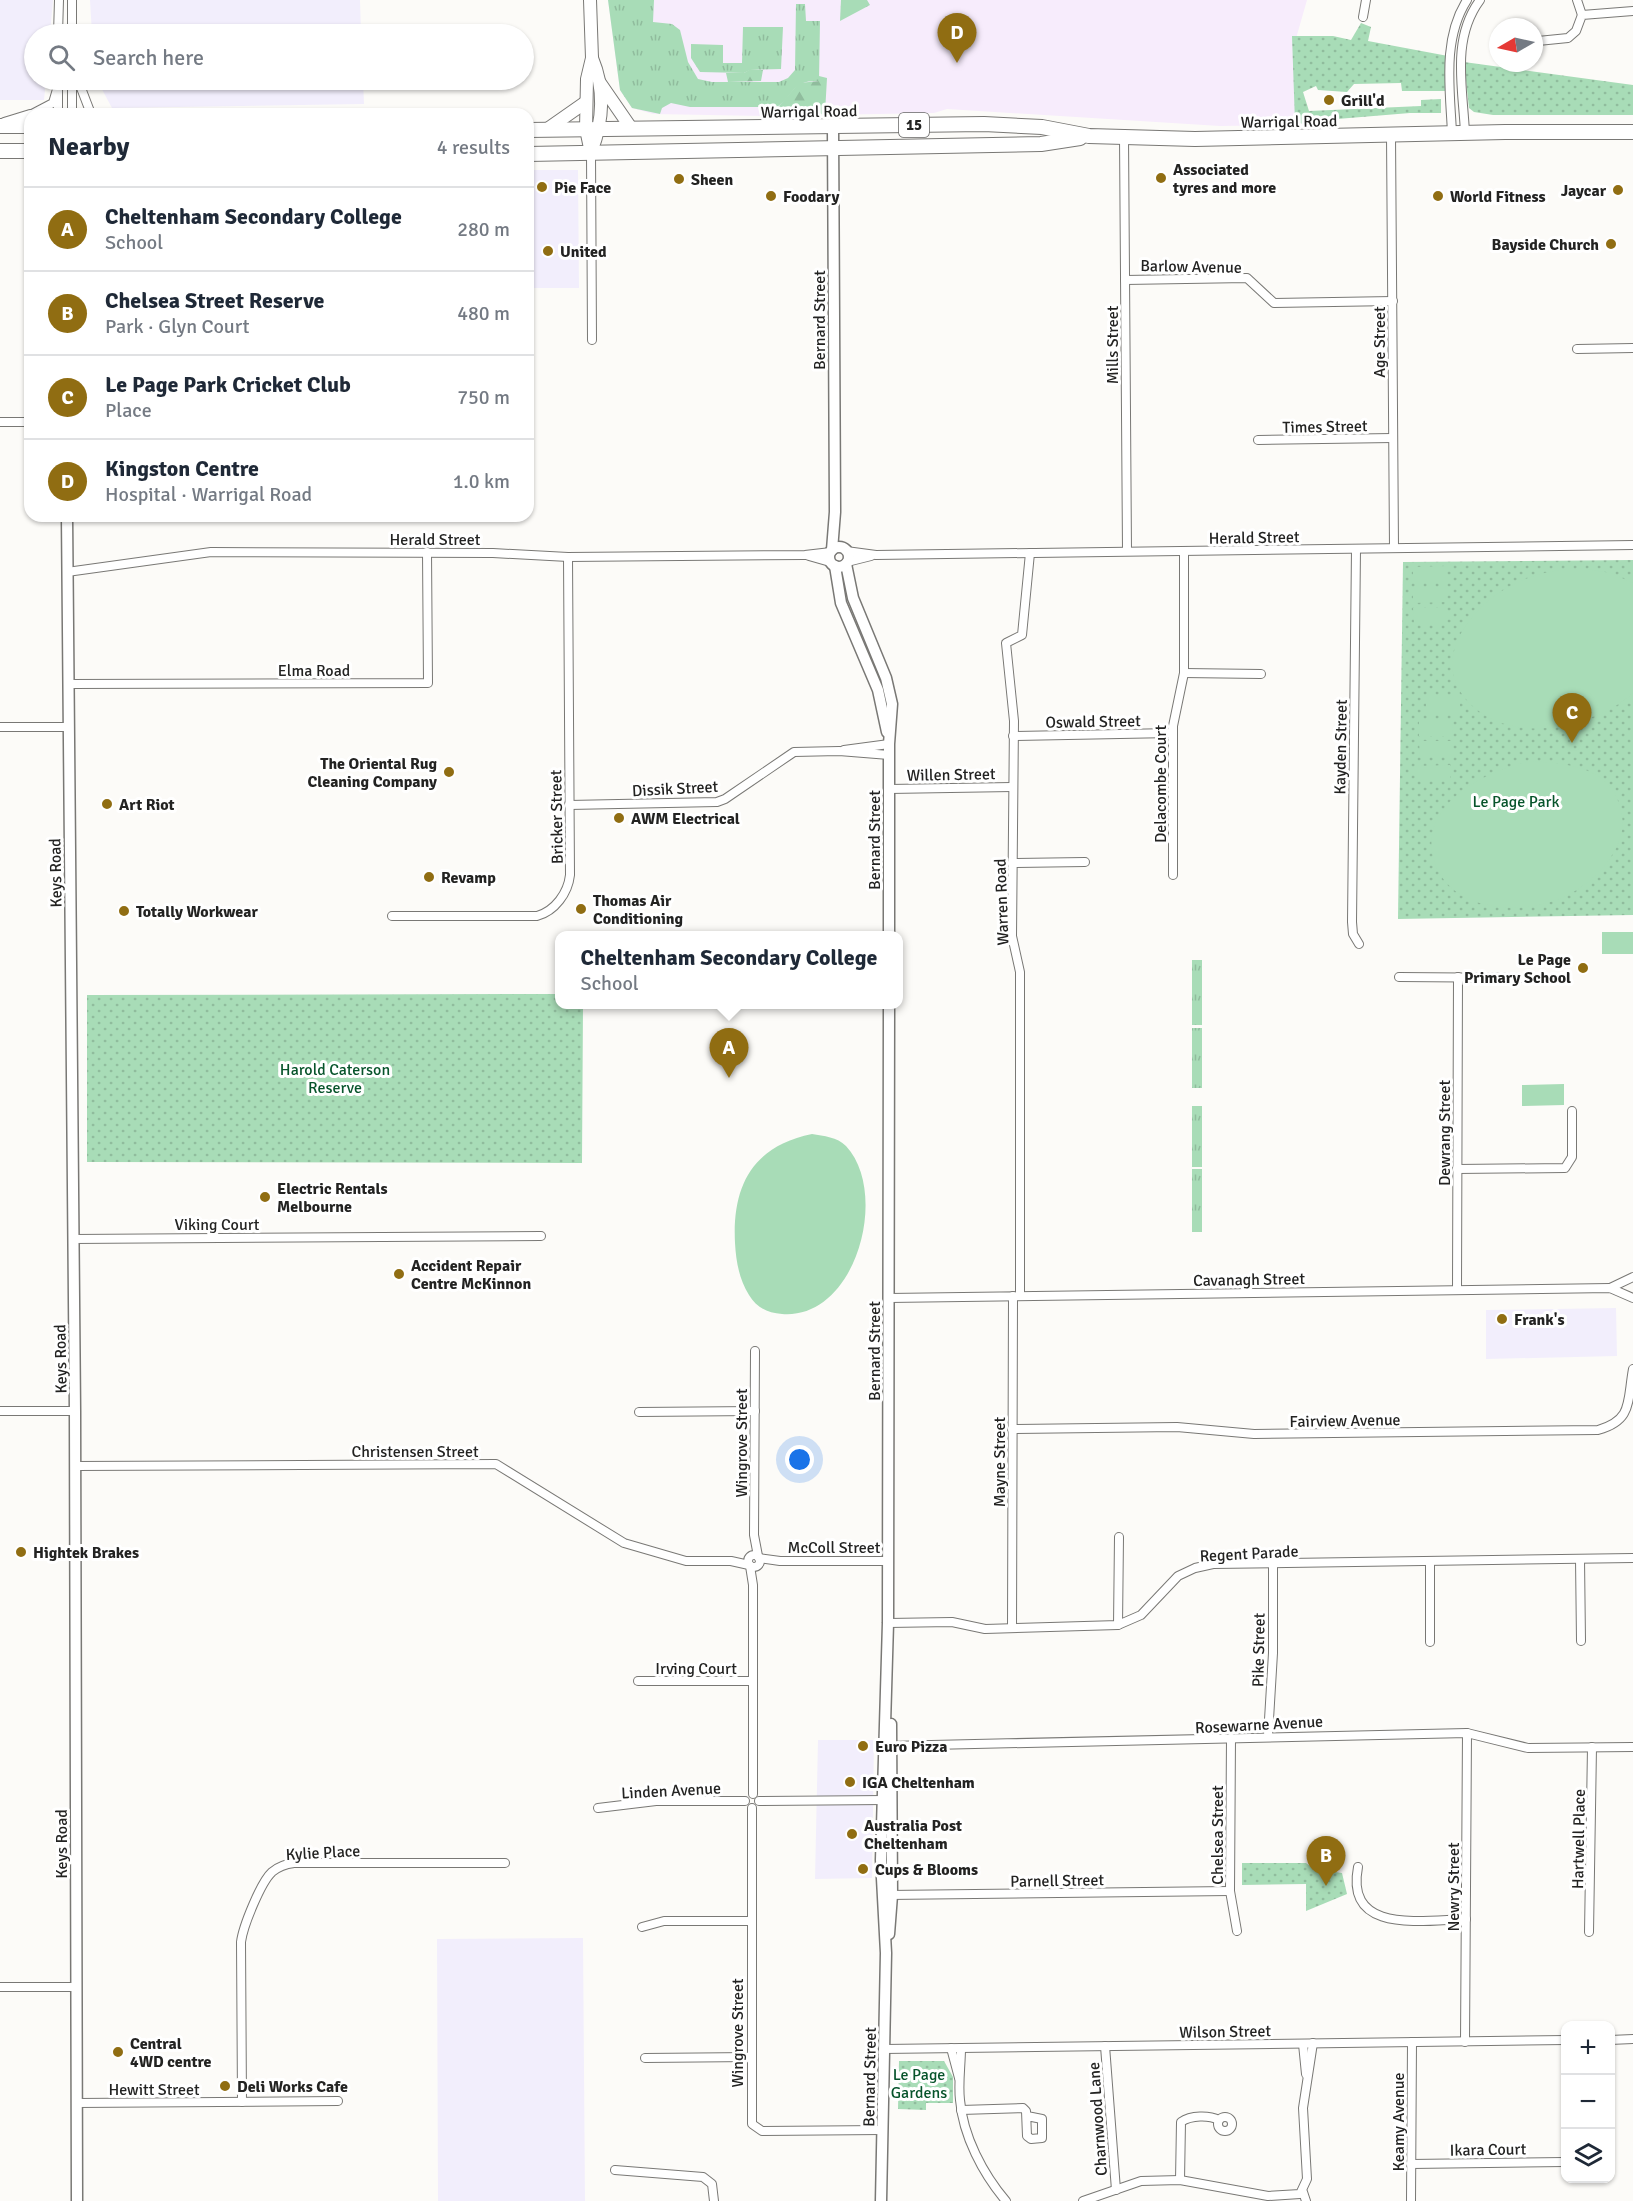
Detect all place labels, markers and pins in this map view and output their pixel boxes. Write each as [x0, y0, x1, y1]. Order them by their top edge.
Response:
pin: D [938, 14, 976, 63]
place label: Grill'd [1341, 91, 1385, 111]
marker: Grill'd [1322, 93, 1336, 107]
place label: Associated tyres and more [1172, 160, 1276, 198]
place label: Sheen [691, 170, 733, 190]
marker: Associated tyres and more [1154, 171, 1168, 185]
marker: Sheen [672, 172, 686, 186]
place label: Pie Face [554, 178, 611, 198]
marker: Pie Face [535, 180, 549, 194]
place label: Jaycar [1561, 181, 1607, 201]
marker: Jaycar [1611, 183, 1625, 197]
place label: Foodary [783, 187, 839, 207]
place label: World Fitness [1450, 187, 1546, 207]
marker: Foodary [764, 189, 778, 203]
marker: World Fitness [1431, 189, 1445, 203]
place label: Bayside Church [1492, 235, 1599, 255]
marker: Bayside Church [1604, 237, 1618, 251]
place label: United [560, 242, 607, 262]
marker: United [541, 244, 555, 258]
pin: C [1552, 694, 1592, 743]
place label: The Oriental Rug Cleaning Company [308, 754, 437, 792]
marker: The Oriental Rug Cleaning Company [442, 765, 456, 779]
place label: Art Riot [119, 795, 175, 815]
marker: Art Riot [100, 797, 114, 811]
place label: AWM Electrical [631, 809, 740, 829]
marker: AWM Electrical [612, 811, 626, 825]
place label: Revamp [441, 868, 496, 888]
marker: Revamp [422, 870, 436, 884]
place label: Thomas Air Conditioning [593, 891, 683, 929]
place label: Totally Workwear [136, 902, 258, 922]
marker: Thomas Air Conditioning [574, 902, 588, 916]
marker: Totally Workwear [117, 904, 131, 918]
place label: Le Page Primary School [1464, 950, 1571, 988]
marker: Le Page Primary School [1576, 961, 1590, 975]
pin: A [710, 1028, 748, 1078]
place label: Electric Rentals Melbourne [277, 1179, 388, 1217]
marker: Electric Rentals Melbourne [258, 1190, 272, 1204]
place label: Accident Repair Centre McKinnon [411, 1256, 531, 1294]
marker: Accident Repair Centre McKinnon [392, 1267, 406, 1281]
place label: Frank's [1514, 1310, 1565, 1330]
marker: Frank's [1495, 1312, 1509, 1326]
place label: Hightek Brakes [33, 1543, 139, 1563]
marker: Hightek Brakes [14, 1545, 28, 1559]
place label: Euro Pizza [875, 1737, 948, 1757]
marker: Euro Pizza [856, 1739, 870, 1753]
place label: IGA Cheltenham [862, 1773, 975, 1793]
marker: IGA Cheltenham [843, 1775, 857, 1789]
place label: Australia Post Cheltenham [864, 1816, 962, 1854]
marker: Australia Post Cheltenham [845, 1827, 859, 1841]
pin: B [1306, 1836, 1346, 1886]
place label: Cups & Blooms [875, 1860, 978, 1880]
marker: Cups & Blooms [856, 1862, 870, 1876]
place label: Central 4WD centre [130, 2034, 212, 2072]
marker: Central 4WD centre [111, 2045, 125, 2059]
place label: Deli Works Cafe [237, 2077, 348, 2097]
marker: Deli Works Cafe [218, 2079, 232, 2093]

